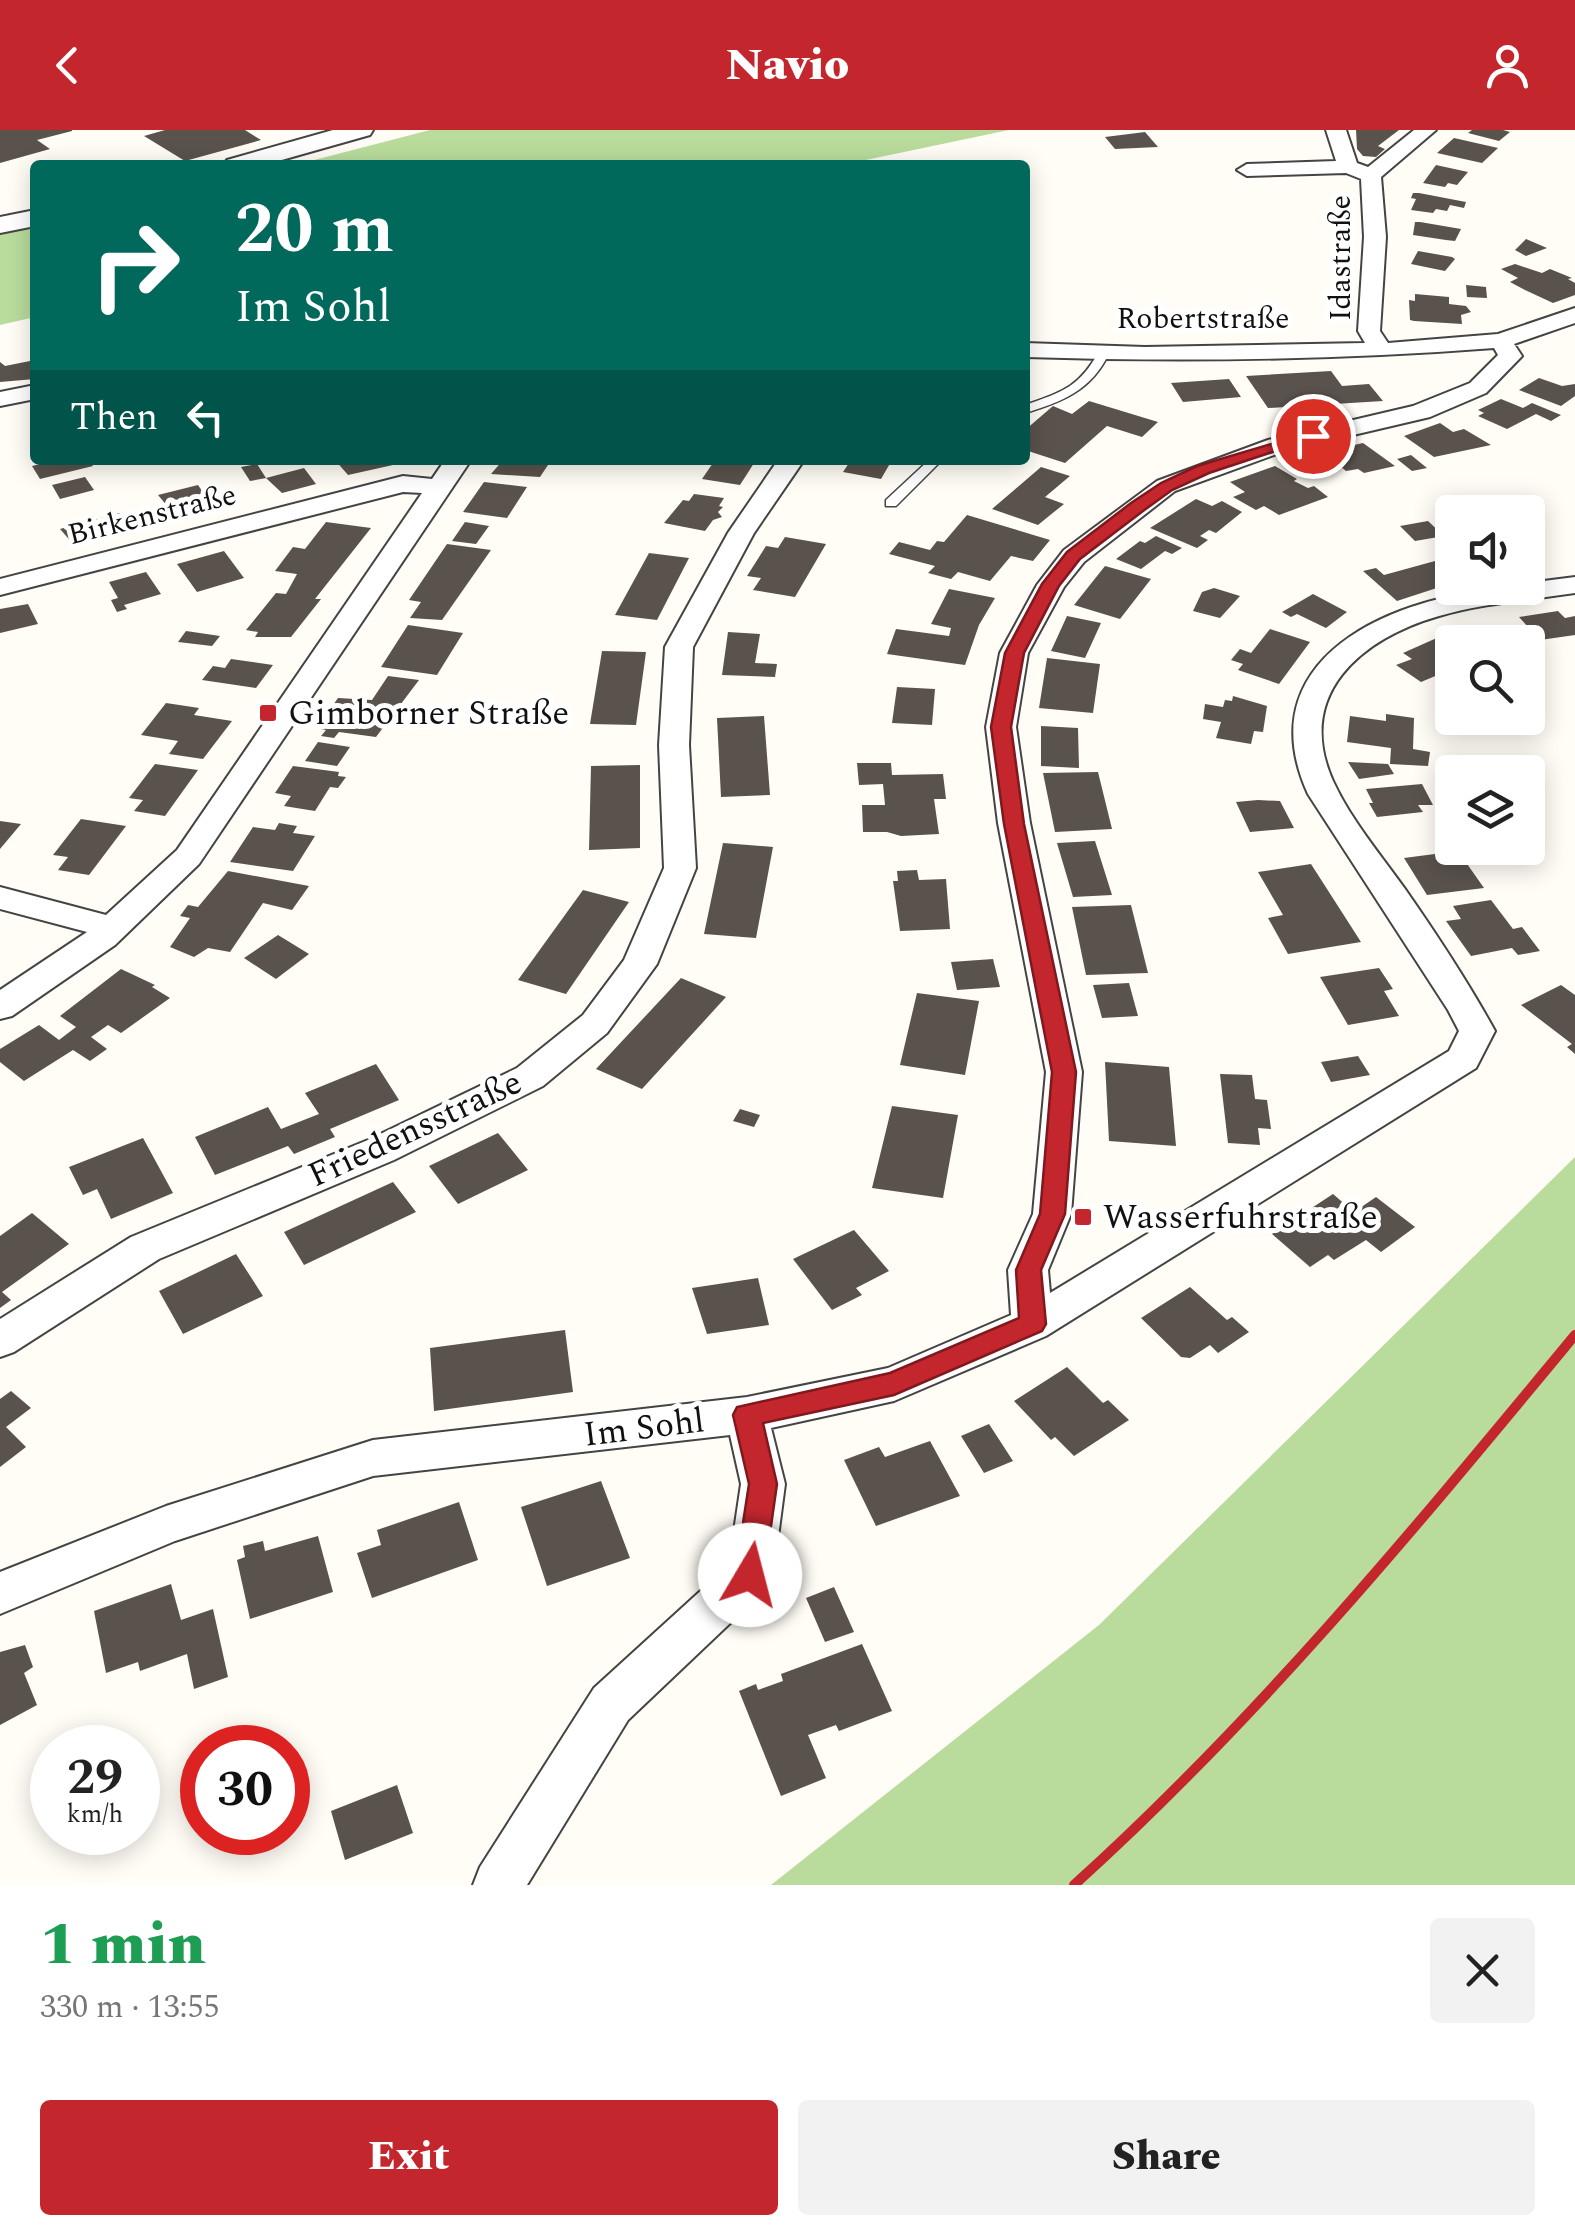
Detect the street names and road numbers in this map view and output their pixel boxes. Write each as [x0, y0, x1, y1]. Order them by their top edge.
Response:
street label: Idastraße [1318, 195, 1364, 321]
street label: Robertstraße [1117, 296, 1289, 342]
street label: Birkenstraße [63, 472, 241, 558]
street label: Friedensstraße [299, 1056, 531, 1202]
street label: Im Sohl [581, 1394, 707, 1462]

